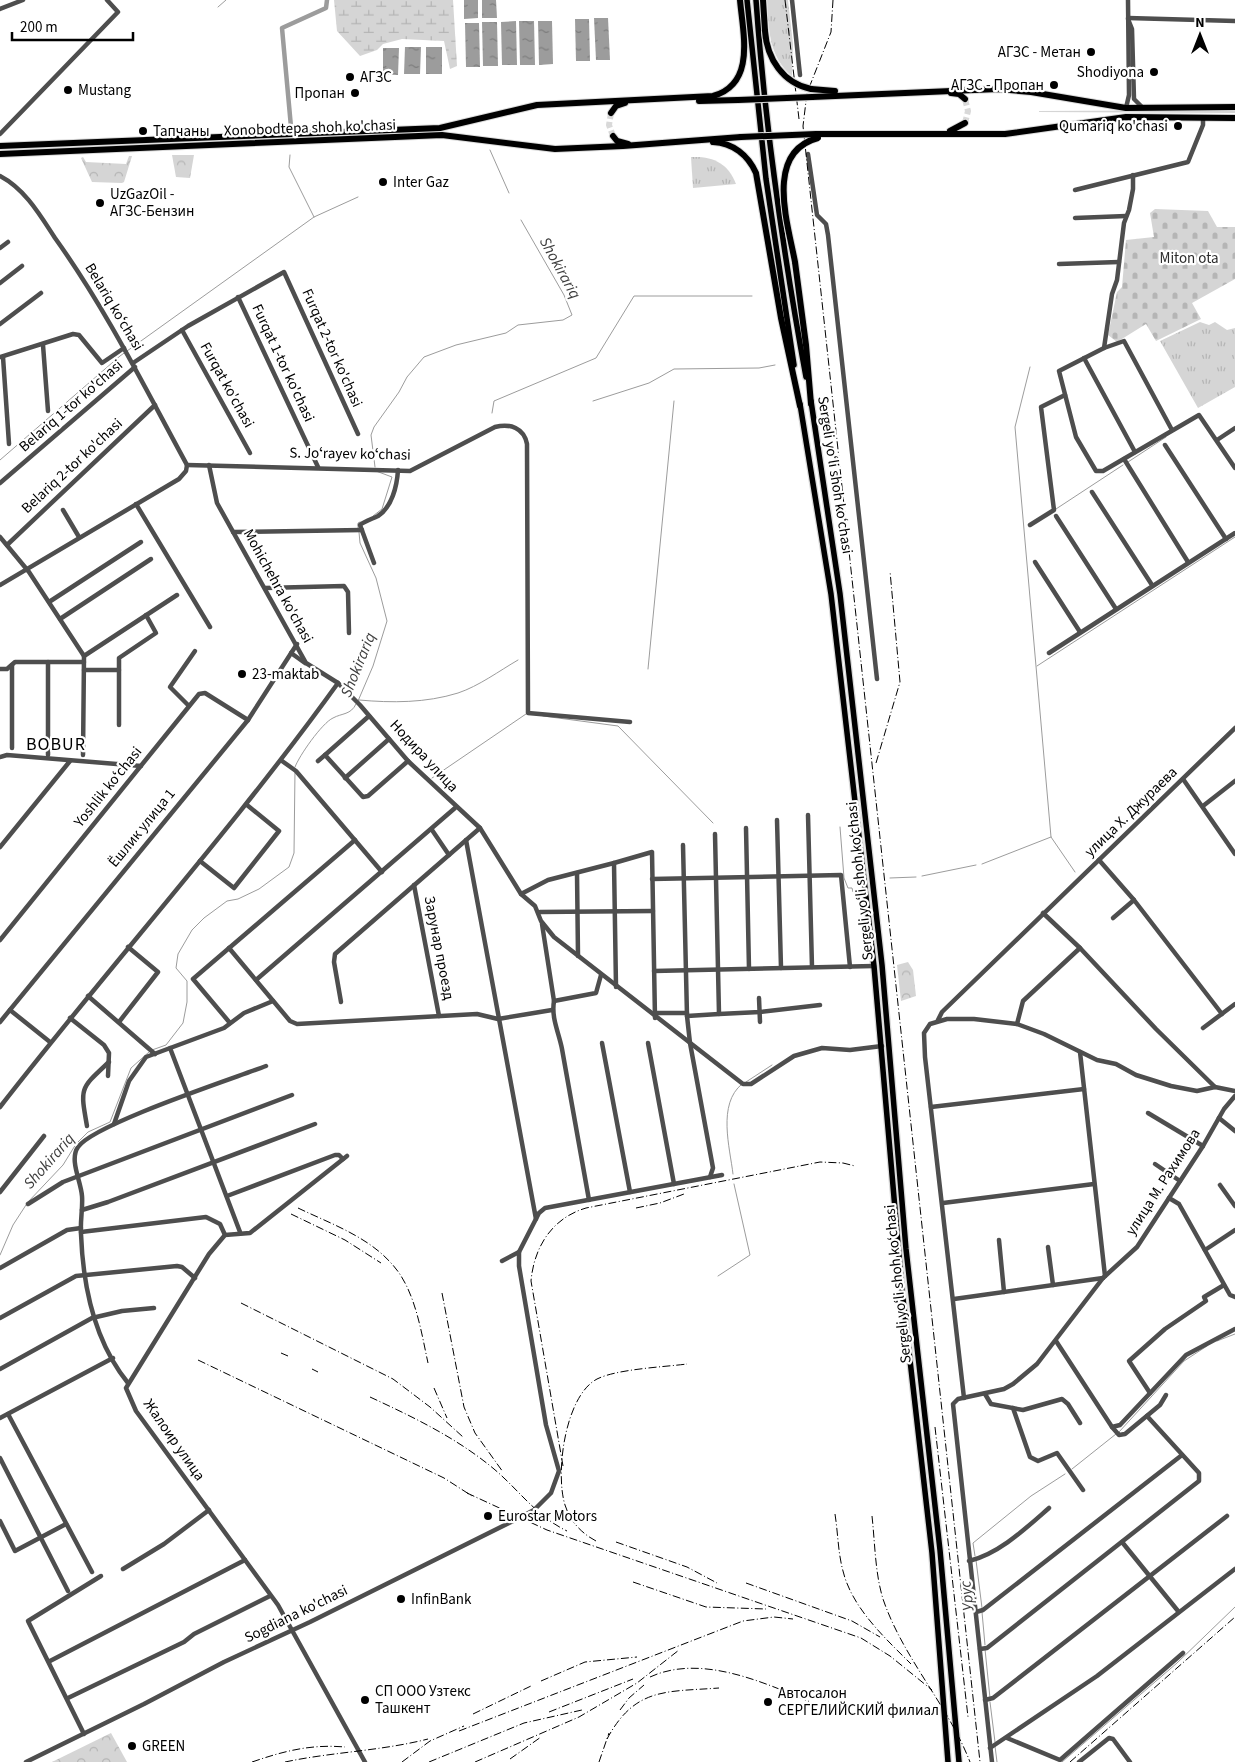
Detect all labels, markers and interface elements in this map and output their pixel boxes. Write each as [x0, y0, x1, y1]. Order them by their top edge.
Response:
scale bar [12, 10, 134, 42]
north arrow [1175, 10, 1225, 60]
text: N [1195, 13, 1205, 33]
text: 200 m [20, 17, 58, 38]
place label: АГЗС - Метан [998, 42, 1081, 63]
marker: АГЗС - Метан [1085, 46, 1097, 58]
place label: Shodiyona [1077, 62, 1144, 83]
marker: Shodiyona [1148, 66, 1160, 78]
place label: АГЗС [360, 67, 392, 88]
marker: АГЗС [344, 71, 356, 83]
place label: АГЗС - Пропан [951, 75, 1044, 96]
marker: АГЗС - Пропан [1048, 79, 1060, 91]
place label: Mustang [78, 80, 132, 101]
place label: Пропан [295, 83, 345, 104]
marker: Mustang [62, 84, 74, 96]
marker: Пропан [349, 87, 361, 99]
street label: Xonobodtepa shoh ko'chasi [224, 115, 396, 141]
place label: Qumariq ko'chasi [1059, 116, 1168, 137]
marker: Qumariq ko'chasi [1172, 120, 1184, 132]
place label: Тапчаны [153, 121, 210, 142]
marker: Тапчаны [137, 125, 149, 137]
place label: Inter Gaz [393, 172, 449, 193]
marker: Inter Gaz [377, 176, 389, 188]
place label: UzGazOil - АГЗС-Бензин [110, 184, 194, 222]
marker: UzGazOil - АГЗС-Бензин [94, 197, 106, 209]
water label: Shokirariq [534, 233, 586, 303]
park label: Miton ota [1160, 248, 1218, 269]
street label: Belariq koʻchasi [80, 259, 148, 355]
street label: Furqat 2-tor ko'chasi [296, 285, 368, 411]
street label: Furqat 1-tor ko'chasi [246, 301, 320, 425]
street label: Furqat ko'chasi [195, 338, 259, 432]
street label: Belariq 1-tor ko'chasi [14, 355, 128, 457]
street label: Sergeli yo‘li shoh ko‘chasi [812, 395, 858, 555]
street label: Belariq 2-tor ko'chasi [17, 413, 127, 519]
street label: S. Joʻrayev koʻchasi [289, 442, 411, 466]
street label: Mohichehra ko'chasi [238, 525, 318, 647]
water label: Shokirariq [335, 629, 381, 701]
place label: 23-maktab [252, 664, 319, 685]
marker: 23-maktab [236, 668, 248, 680]
street label: Нодира улица [385, 715, 463, 797]
district label: BOBUR [26, 732, 86, 757]
street label: Yoshlik koʻchasi [68, 742, 147, 832]
street label: улица Х. Джураева [1080, 762, 1182, 862]
street label: Ёшлик улица 1 [104, 784, 180, 872]
street label: Sergeli yo‘li shoh ko‘chasi [841, 801, 879, 961]
street label: Зарунар проезд [419, 894, 459, 1002]
street label: улица М. Рахимова [1121, 1125, 1205, 1239]
water label: Shokirariq [18, 1128, 80, 1194]
street label: Sergeli yo‘li shoh ko‘chasi [879, 1204, 917, 1364]
street label: Жалоир улица [138, 1395, 210, 1485]
place label: Eurostar Motors [498, 1506, 597, 1527]
marker: Eurostar Motors [482, 1510, 494, 1522]
street label: Sogdiana ko'chasi [241, 1580, 351, 1648]
water label: Урус [954, 1580, 980, 1612]
place label: InfinBank [411, 1589, 472, 1610]
marker: InfinBank [395, 1593, 407, 1605]
place label: СП ООО Узтекс Ташкент [375, 1681, 471, 1719]
place label: Автосалон СЕРГЕЛИЙСКИЙ филиал [778, 1683, 939, 1721]
marker: СП ООО Узтекс Ташкент [359, 1694, 371, 1706]
marker: Автосалон СЕРГЕЛИЙСКИЙ филиал [762, 1696, 774, 1708]
place label: GREEN [142, 1736, 185, 1757]
marker: GREEN [126, 1740, 138, 1752]

